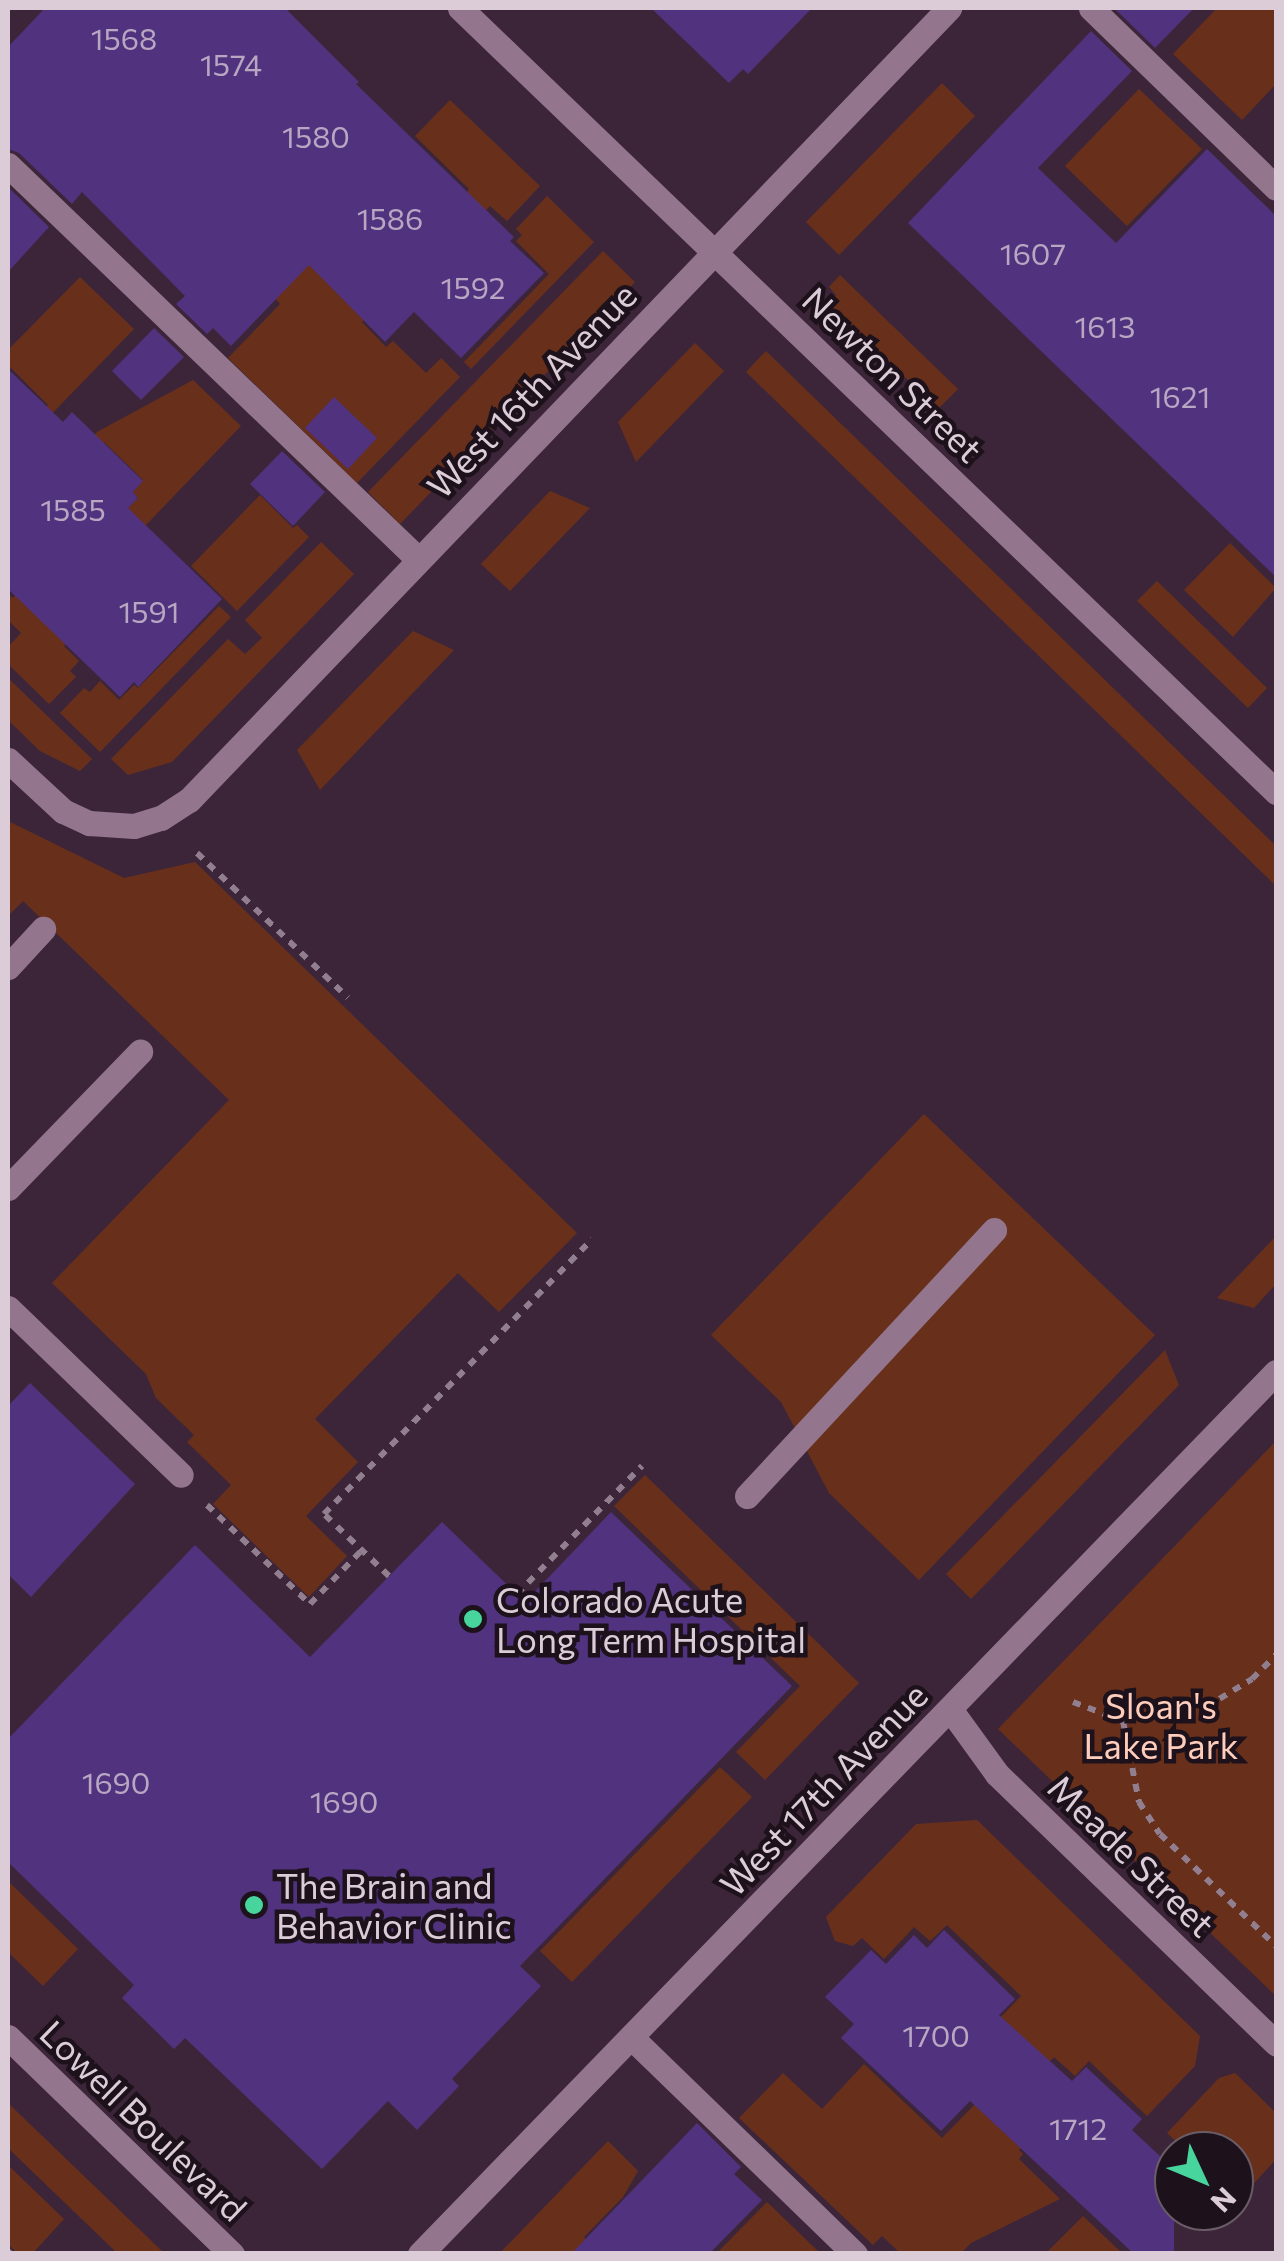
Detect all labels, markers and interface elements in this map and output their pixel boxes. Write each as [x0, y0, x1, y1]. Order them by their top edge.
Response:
house number: 1568 [91, 20, 157, 56]
house number: 1574 [200, 46, 262, 82]
house number: 1580 [282, 118, 350, 154]
house number: 1586 [357, 200, 423, 236]
house number: 1607 [1000, 235, 1066, 271]
house number: 1592 [441, 269, 505, 305]
street label: West 16th Avenue [418, 274, 644, 506]
street label: Newton Street [795, 278, 991, 470]
house number: 1613 [1075, 308, 1135, 344]
house number: 1621 [1150, 378, 1210, 414]
house number: 1585 [40, 491, 106, 527]
house number: 1591 [118, 593, 180, 629]
place label: Colorado Acute Long Term Hospital [496, 1578, 806, 1660]
marker: Colorado Acute Long Term Hospital [460, 1606, 486, 1632]
street label: West 17th Avenue [711, 1674, 935, 1904]
park label: Sloan's Lake Park [1084, 1684, 1238, 1766]
house number: 1690 [82, 1764, 150, 1800]
street label: Meade Street [1040, 1765, 1224, 1945]
house number: 1690 [310, 1783, 378, 1819]
place label: The Brain and Behavior Clinic [276, 1864, 512, 1946]
marker: The Brain and Behavior Clinic [241, 1892, 267, 1918]
street label: Lowell Boulevard [32, 2011, 256, 2229]
house number: 1700 [902, 2017, 970, 2053]
house number: 1712 [1049, 2110, 1107, 2146]
north arrow [1154, 2131, 1254, 2231]
text: N [1205, 2181, 1244, 2220]

